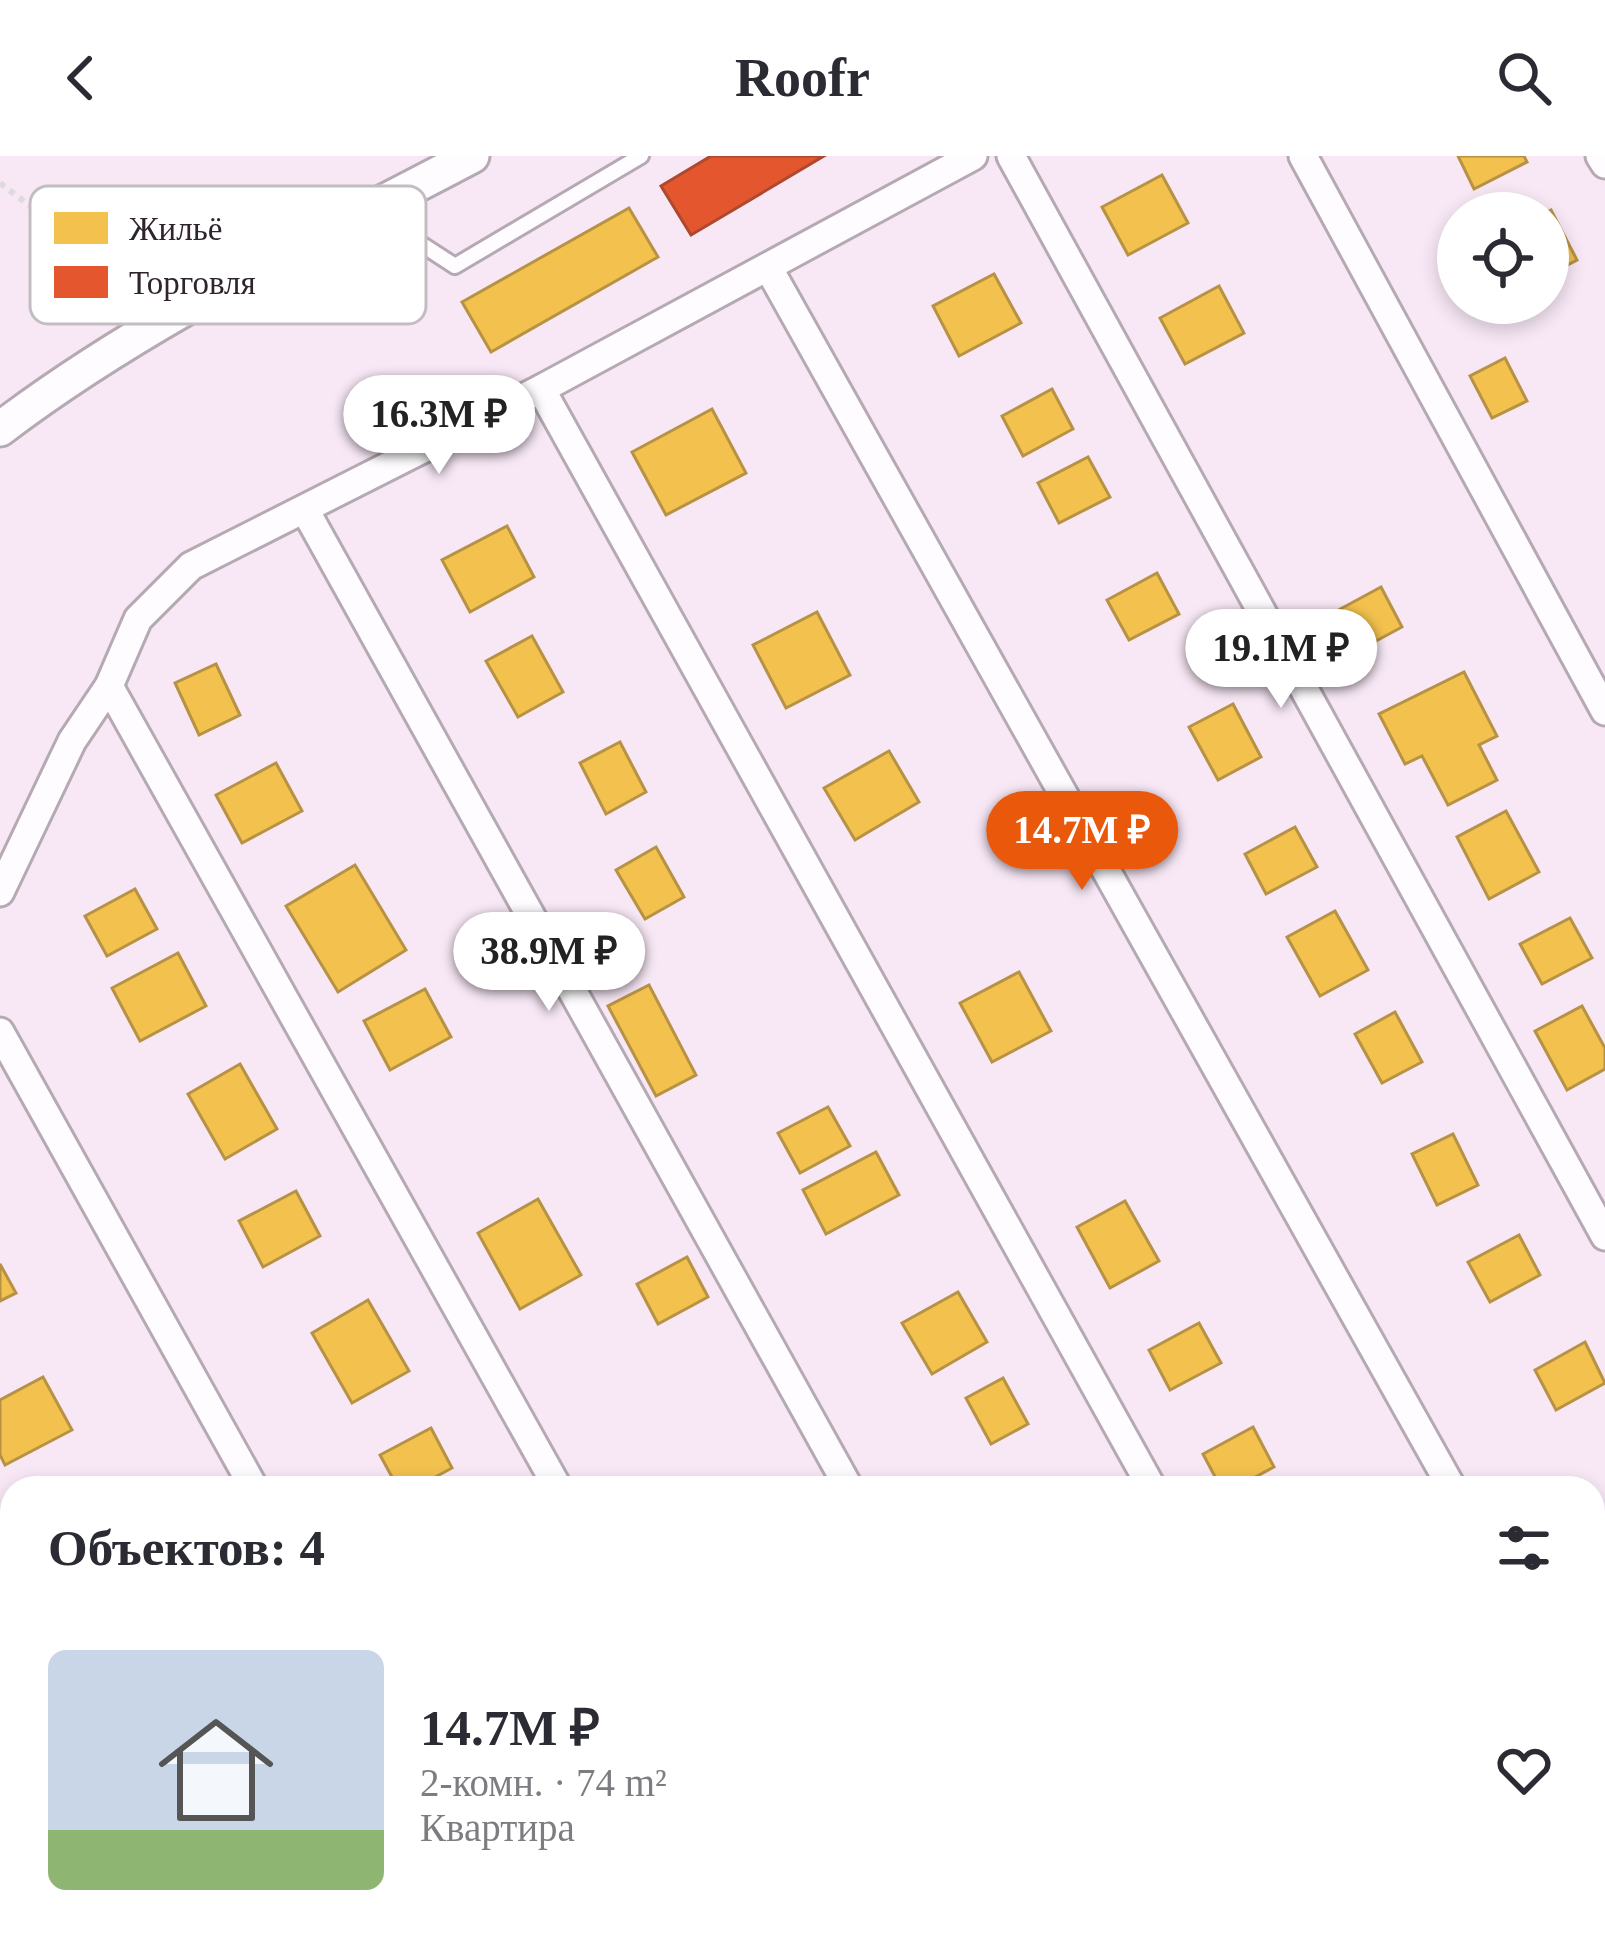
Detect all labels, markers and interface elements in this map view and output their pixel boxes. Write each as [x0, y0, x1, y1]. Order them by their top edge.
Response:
icon: back [48, 45, 114, 111]
icon: search [1491, 45, 1557, 111]
text: Roofr [735, 48, 870, 108]
legend [30, 186, 426, 324]
map controls [1437, 192, 1569, 324]
button: locate [1437, 192, 1569, 324]
text: Жильё [129, 211, 222, 247]
text: Торговля [129, 265, 256, 301]
pin: 16.3M ₽ [328, 375, 550, 477]
text: 16.3M ₽ [370, 392, 508, 435]
pin: 19.1M ₽ [1170, 609, 1392, 711]
text: 19.1M ₽ [1212, 626, 1350, 669]
pin: 14.7M ₽ [971, 791, 1193, 893]
text: 14.7M ₽ [1013, 808, 1151, 851]
pin: 38.9M ₽ [438, 912, 660, 1014]
text: 38.9M ₽ [480, 929, 618, 972]
icon: filters [1491, 1515, 1557, 1581]
text: Объектов: 4 [48, 1520, 325, 1576]
icon: home [144, 1698, 288, 1842]
text: 14.7M ₽ [420, 1700, 600, 1756]
icon: heart [1491, 1737, 1557, 1803]
text: 2-комн. · 74 m² [420, 1761, 667, 1804]
text: Квартира [420, 1806, 575, 1849]

